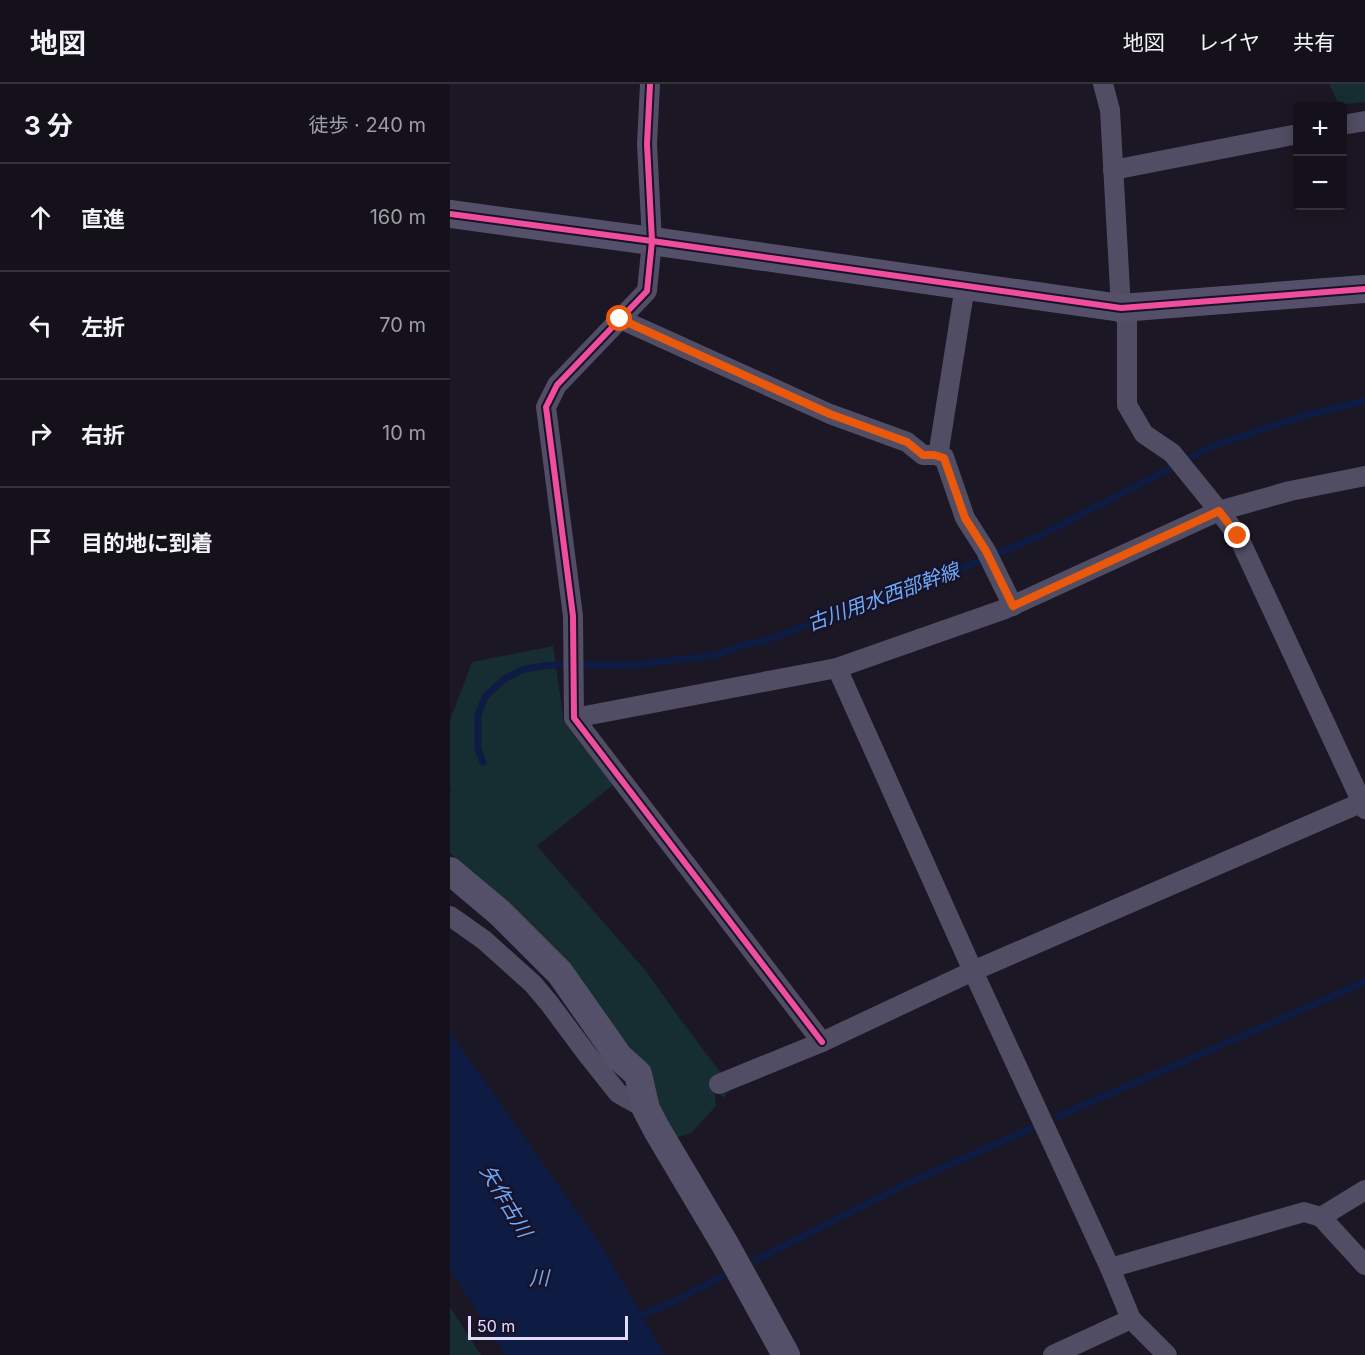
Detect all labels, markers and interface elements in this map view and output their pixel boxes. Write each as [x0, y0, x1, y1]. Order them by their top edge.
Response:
text: 地図 [30, 26, 86, 60]
text: 地図 [1123, 30, 1165, 55]
text: レイヤ [1198, 30, 1260, 55]
text: 共有 [1293, 30, 1335, 55]
map controls [1293, 102, 1347, 210]
button: + [1293, 102, 1347, 156]
text: 3 分 [24, 110, 73, 141]
text: 徒歩 · 240 m [308, 113, 426, 137]
button: − [1293, 156, 1347, 210]
icon: ahead [24, 201, 57, 234]
text: 160 m [370, 205, 426, 229]
text: 直進 [81, 206, 125, 232]
route start [606, 305, 632, 331]
icon: left [24, 309, 57, 342]
text: 70 m [379, 313, 426, 337]
text: 左折 [81, 314, 125, 340]
icon: right [24, 417, 57, 450]
text: 10 m [382, 421, 426, 445]
text: 右折 [81, 422, 125, 448]
route end [1224, 522, 1250, 548]
icon: arrive [24, 525, 57, 558]
text: 目的地に到着 [81, 530, 213, 556]
water label: 古川用水西部幹線 [804, 557, 965, 636]
water label: 矢作古川 [475, 1161, 538, 1243]
water label: 川 [529, 1266, 551, 1290]
scale bar [468, 1313, 628, 1340]
text: 50 m [477, 1316, 515, 1336]

